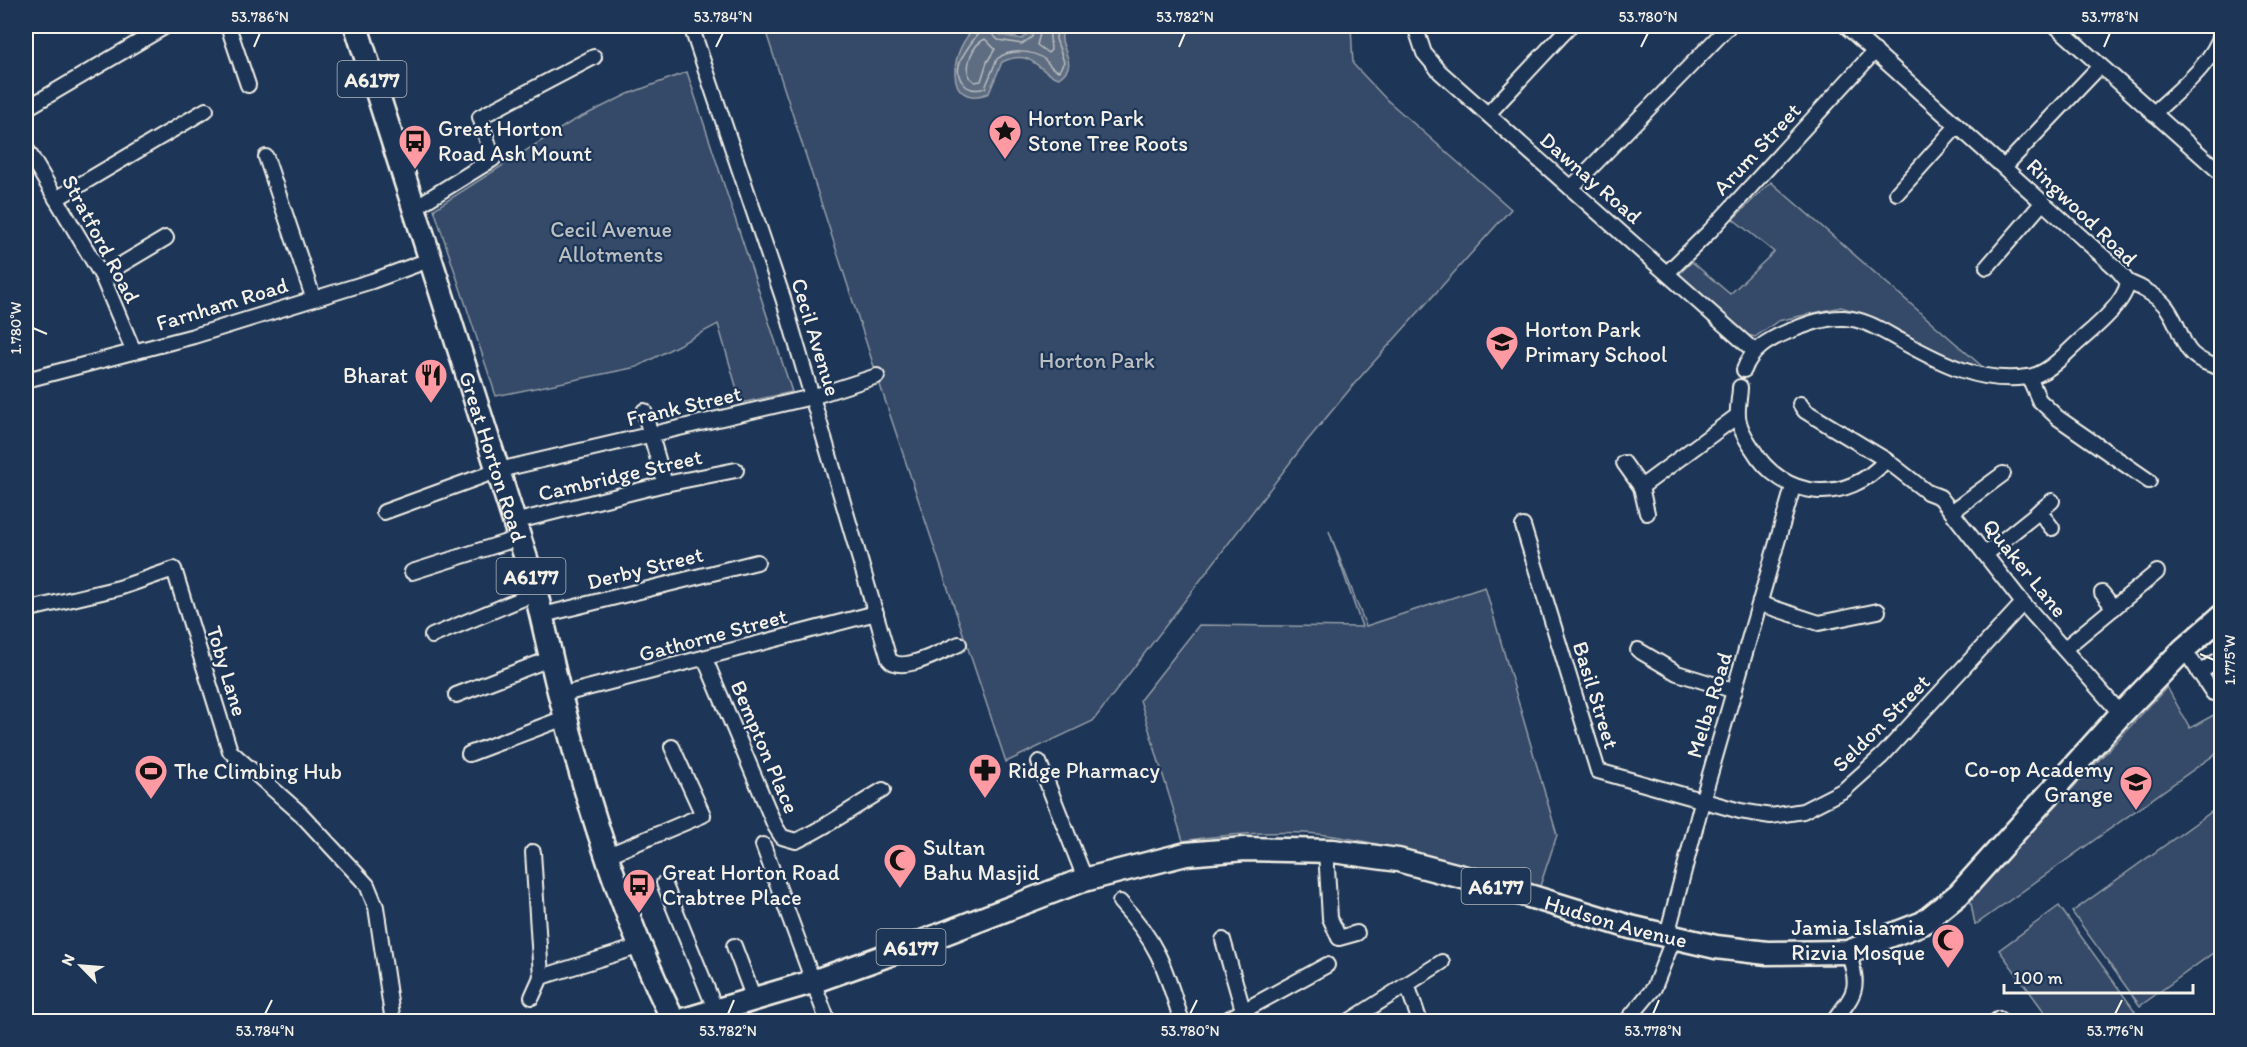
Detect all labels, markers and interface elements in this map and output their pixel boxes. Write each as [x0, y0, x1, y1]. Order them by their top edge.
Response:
text: 53.786°N [231, 8, 289, 26]
text: 53.784°N [694, 8, 752, 26]
text: 53.782°N [1156, 8, 1214, 26]
text: 53.780°N [1618, 8, 1678, 26]
text: 53.778°N [2081, 8, 2139, 26]
road number: A6177 [338, 61, 406, 97]
street label: Arum Street [1707, 97, 1807, 201]
place label: Horton Park Stone Tree Roots [1028, 105, 1188, 157]
place icon: Horton Park Stone Tree Roots [987, 113, 1023, 160]
place label: Great Horton Road Ash Mount [438, 115, 592, 167]
bus stop icon: Great Horton Road Ash Mount [397, 123, 433, 170]
street label: Dawnay Road [1534, 126, 1648, 230]
street label: Ringwood Road [2021, 152, 2143, 272]
street label: Stratford Road [56, 170, 146, 308]
park label: Cecil Avenue Allotments [550, 216, 672, 268]
street label: Farnham Road [153, 271, 291, 337]
street label: Cecil Avenue [785, 275, 847, 399]
text: 1.780°W [7, 301, 25, 354]
place label: Horton Park Primary School [1525, 316, 1667, 368]
school or university icon: Horton Park Primary School [1484, 324, 1520, 371]
park label: Horton Park [1039, 347, 1155, 374]
restaurant icon: Bharat [413, 357, 449, 404]
place label: Bharat [343, 362, 408, 389]
street label: Great Horton Road [454, 368, 533, 545]
street label: Frank Street [624, 380, 744, 432]
street label: Cambridge Street [535, 443, 705, 507]
street label: Quaker Lane [1977, 513, 2073, 623]
street label: Derby Street [584, 541, 706, 595]
road number: A6177 [496, 558, 566, 594]
street label: Gathorne Street [636, 602, 790, 668]
street label: Toby Lane [200, 623, 254, 719]
text: 1.775°W [2221, 634, 2239, 685]
street label: Basil Street [1567, 638, 1625, 752]
street label: Melba Road [1680, 649, 1738, 761]
street label: Seldon Street [1826, 668, 1936, 778]
street label: Bempton Place [725, 676, 805, 818]
pharmacy icon: Ridge Pharmacy [967, 752, 1003, 799]
sports icon: The Climbing Hub [133, 753, 169, 800]
place label: Co-op Academy Grange [1964, 756, 2114, 808]
place label: Ridge Pharmacy [1008, 757, 1161, 784]
place label: The Climbing Hub [174, 758, 342, 785]
school or university icon: Co-op Academy Grange [2118, 764, 2154, 811]
place label: Sultan Bahu Masjid [923, 834, 1040, 886]
mosque icon: Sultan Bahu Masjid [882, 842, 918, 889]
place label: Great Horton Road Crabtree Place [662, 859, 840, 911]
bus stop icon: Great Horton Road Crabtree Place [621, 867, 657, 914]
road number: A6177 [1462, 868, 1530, 904]
street label: Hudson Avenue [1541, 888, 1690, 953]
place label: Jamia Islamia Rizvia Mosque [1791, 914, 1926, 966]
mosque icon: Jamia Islamia Rizvia Mosque [1930, 922, 1966, 969]
road number: A6177 [876, 929, 946, 965]
north arrow [51, 936, 111, 996]
text: N [57, 951, 79, 969]
scale bar [2004, 957, 2193, 995]
text: 100 m [2013, 967, 2063, 989]
text: 53.784°N [236, 1022, 294, 1040]
text: 53.782°N [699, 1022, 757, 1040]
text: 53.780°N [1160, 1022, 1220, 1040]
text: 53.778°N [1624, 1022, 1682, 1040]
text: 53.776°N [2086, 1022, 2144, 1040]

